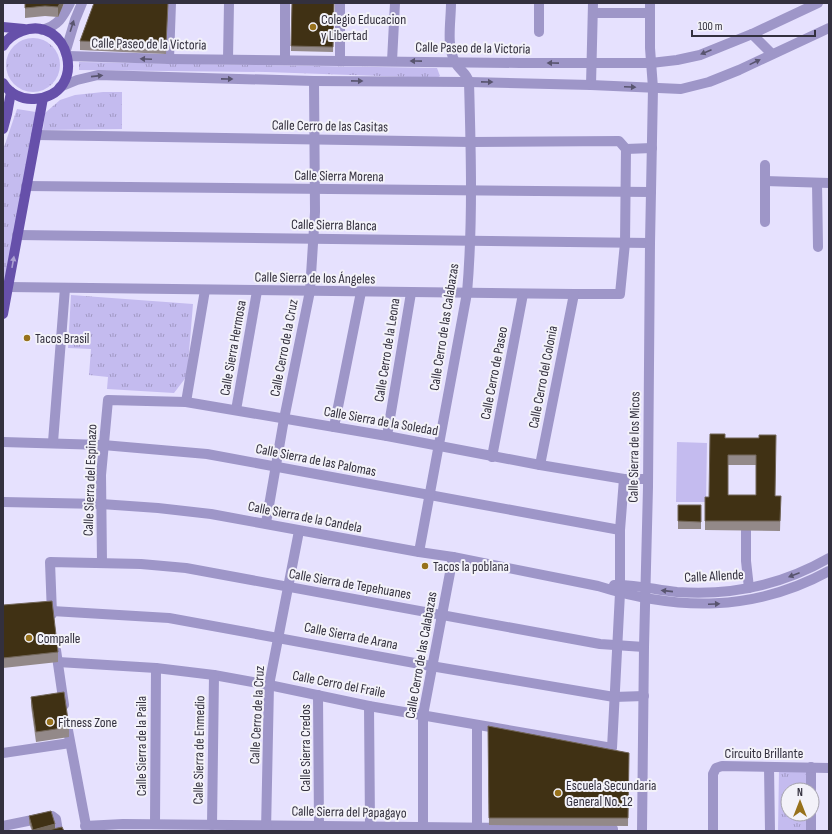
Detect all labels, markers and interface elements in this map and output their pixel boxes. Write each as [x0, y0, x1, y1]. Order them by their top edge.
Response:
place label: Colegio Educacion y Libertad [321, 11, 406, 44]
scale bar [692, 12, 815, 38]
text: 100 m [698, 19, 723, 34]
one-way arrow [70, 20, 76, 32]
marker: Colegio Educacion y Libertad [308, 22, 318, 32]
street label: Calle Paseo de la Victoria [91, 34, 207, 54]
street label: Calle Paseo de la Victoria [415, 38, 531, 58]
one-way arrow [699, 50, 711, 56]
one-way arrow [140, 55, 152, 62]
one-way arrow [409, 58, 422, 64]
one-way arrow [749, 59, 761, 65]
one-way arrow [546, 60, 559, 66]
one-way arrow [91, 73, 103, 80]
one-way arrow [221, 75, 233, 82]
one-way arrow [351, 78, 364, 84]
one-way arrow [481, 79, 493, 86]
one-way arrow [624, 84, 637, 90]
street label: Calle Cerro de las Casitas [272, 116, 388, 136]
street label: Calle Sierra Morena [294, 167, 384, 185]
street label: Calle Sierra Blanca [291, 216, 377, 234]
one-way arrow [10, 256, 16, 268]
street label: Calle Cerro de las Calabazas [426, 262, 462, 392]
street label: Calle Sierra de los Ángeles [255, 268, 375, 288]
street label: Calle Cerro de la Leona [370, 297, 404, 403]
street label: Calle Cerro de la Cruz [266, 298, 302, 398]
street label: Calle Sierra Hermosa [216, 299, 250, 397]
street label: Calle Cerro del Colonia [525, 324, 561, 430]
street label: Calle Cerro de Paseo [477, 325, 511, 421]
place label: Tacos Brasil [35, 330, 89, 347]
marker: Tacos Brasil [22, 333, 32, 343]
street label: Calle Sierra de los Micos [625, 391, 643, 503]
street label: Calle Sierra de la Soledad [323, 403, 440, 439]
street label: Calle Sierra del Espinazo [80, 423, 100, 536]
street label: Calle Sierra de las Palomas [254, 440, 378, 480]
street label: Calle Sierra de la Candela [246, 498, 364, 536]
place label: Tacos la poblana [433, 558, 509, 575]
marker: Tacos la poblana [420, 561, 430, 571]
street label: Calle Sierra de Tepehuanes [287, 565, 413, 603]
street label: Calle Allende [684, 566, 744, 586]
one-way arrow [788, 572, 800, 578]
one-way arrow [661, 587, 673, 594]
street label: Calle Cerro de las Calabazas [401, 590, 441, 720]
one-way arrow [708, 601, 720, 608]
street label: Calle Sierra de Arana [303, 619, 399, 653]
place label: Compalle [37, 630, 80, 647]
marker: Compalle [24, 633, 34, 643]
street label: Calle Cerro de la Cruz [246, 665, 268, 765]
street label: Calle Cerro del Fraile [291, 667, 387, 701]
street label: Calle Sierra de Enmedio [190, 695, 208, 805]
street label: Calle Sierra de la Paila [133, 696, 150, 796]
street label: Calle Sierra Credos [297, 704, 314, 792]
place label: Fitness Zone [58, 714, 117, 731]
marker: Fitness Zone [45, 717, 55, 727]
street label: Circuito Brillante [725, 745, 803, 762]
place label: Escuela Secundaria General No. 12 [566, 777, 656, 810]
north arrow [780, 782, 820, 822]
text: N [797, 786, 803, 799]
marker: Escuela Secundaria General No. 12 [553, 788, 563, 798]
street label: Calle Sierra del Papagayo [291, 802, 407, 822]

